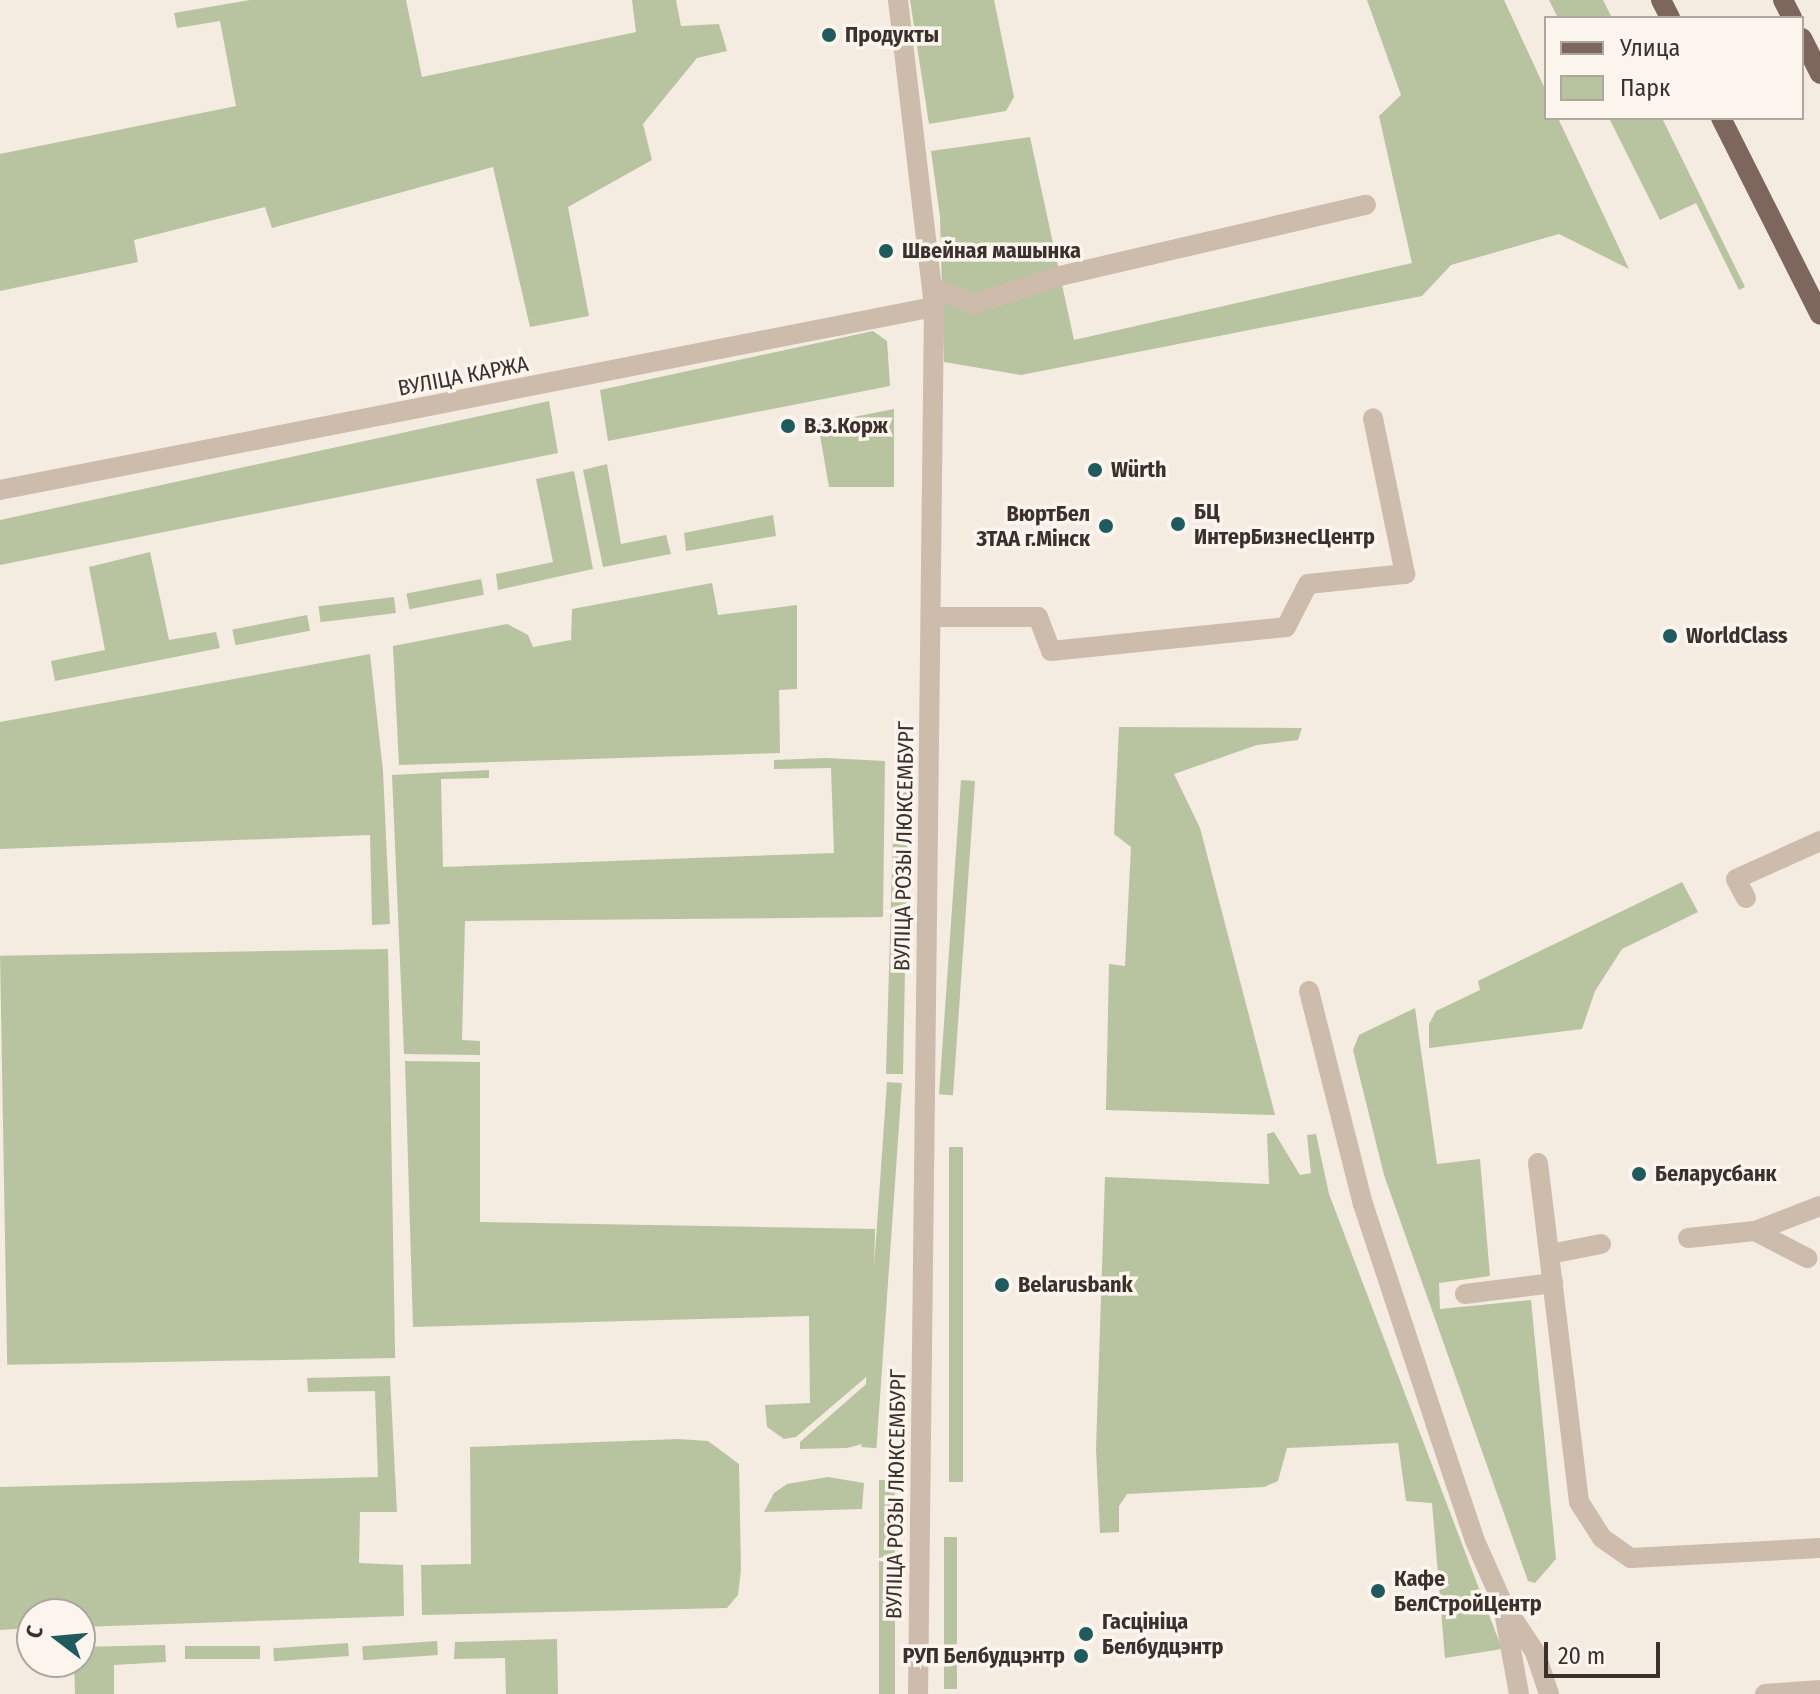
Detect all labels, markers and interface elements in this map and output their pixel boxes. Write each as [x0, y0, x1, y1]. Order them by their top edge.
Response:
legend [1544, 16, 1804, 120]
place label: Продукты [845, 22, 939, 48]
marker: Продукты [820, 26, 838, 44]
text: Улица [1620, 34, 1680, 62]
text: Парк [1620, 74, 1670, 102]
place label: Швейная машынка [902, 238, 1081, 264]
marker: Швейная машынка [877, 242, 895, 260]
street label: ВУЛІЦА КАРЖА [395, 350, 531, 402]
place label: В.З.Корж [804, 413, 888, 439]
marker: В.З.Корж [779, 417, 797, 435]
place label: Würth [1111, 457, 1167, 483]
marker: Würth [1086, 461, 1104, 479]
place label: БЦ ИнтерБизнесЦентр [1194, 498, 1375, 550]
place label: ВюртБел ЗТАА г.Мінск [976, 500, 1090, 552]
marker: БЦ ИнтерБизнесЦентр [1169, 515, 1187, 533]
marker: ВюртБел ЗТАА г.Мінск [1097, 517, 1115, 535]
place label: WorldClass [1686, 623, 1788, 649]
marker: WorldClass [1661, 627, 1679, 645]
street label: ВУЛІЦА РОЗЫ ЛЮКСЕМБУРГ [889, 721, 919, 971]
place label: Беларусбанк [1655, 1161, 1777, 1187]
marker: Беларусбанк [1630, 1165, 1648, 1183]
place label: Belarusbank [1018, 1272, 1133, 1298]
marker: Belarusbank [993, 1276, 1011, 1294]
street label: ВУЛІЦА РОЗЫ ЛЮКСЕМБУРГ [881, 1369, 911, 1619]
place label: Кафе БелСтройЦентр [1394, 1565, 1542, 1616]
marker: Кафе БелСтройЦентр [1369, 1582, 1387, 1600]
north arrow [16, 1598, 96, 1678]
place label: Гасцініца Белбудцэнтр [1102, 1608, 1224, 1660]
text: С [20, 1623, 49, 1641]
marker: Гасцініца Белбудцэнтр [1077, 1625, 1095, 1643]
scale bar [1548, 1626, 1664, 1676]
text: 20 m [1558, 1642, 1605, 1670]
place label: РУП Белбудцэнтр [903, 1643, 1065, 1669]
marker: РУП Белбудцэнтр [1072, 1647, 1090, 1665]

